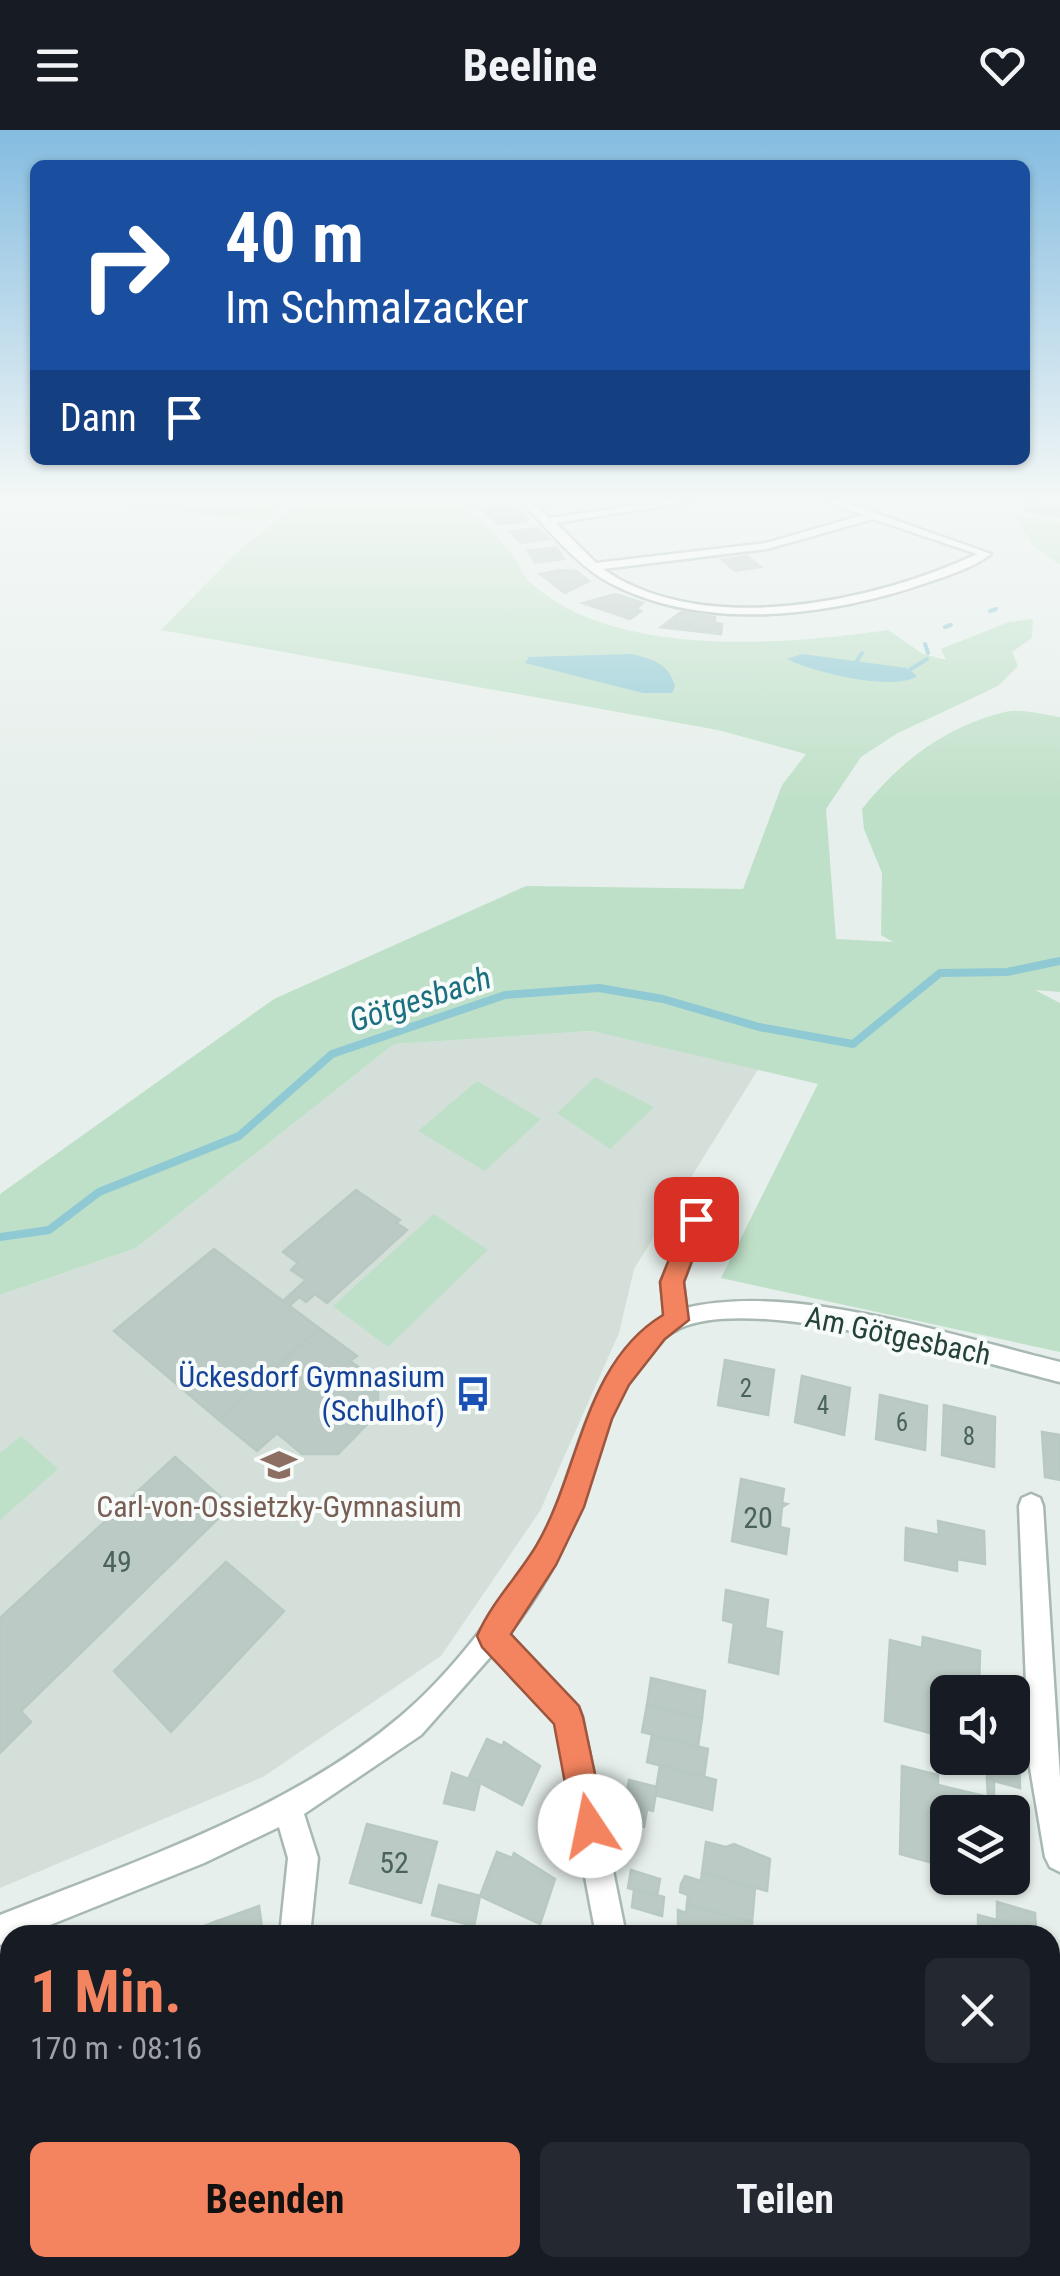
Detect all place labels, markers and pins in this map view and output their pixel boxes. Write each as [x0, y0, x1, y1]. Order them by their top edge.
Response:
pin [654, 1177, 739, 1262]
place label: Ückesdorf Gymnasium (Schulhof) [178, 1359, 445, 1428]
bus stop icon: Ückesdorf Gymnasium (Schulhof) [454, 1375, 492, 1413]
school or university icon: Carl-von-Ossietzky-Gymnasium [260, 1446, 298, 1484]
place label: Carl-von-Ossietzky-Gymnasium [96, 1489, 462, 1524]

